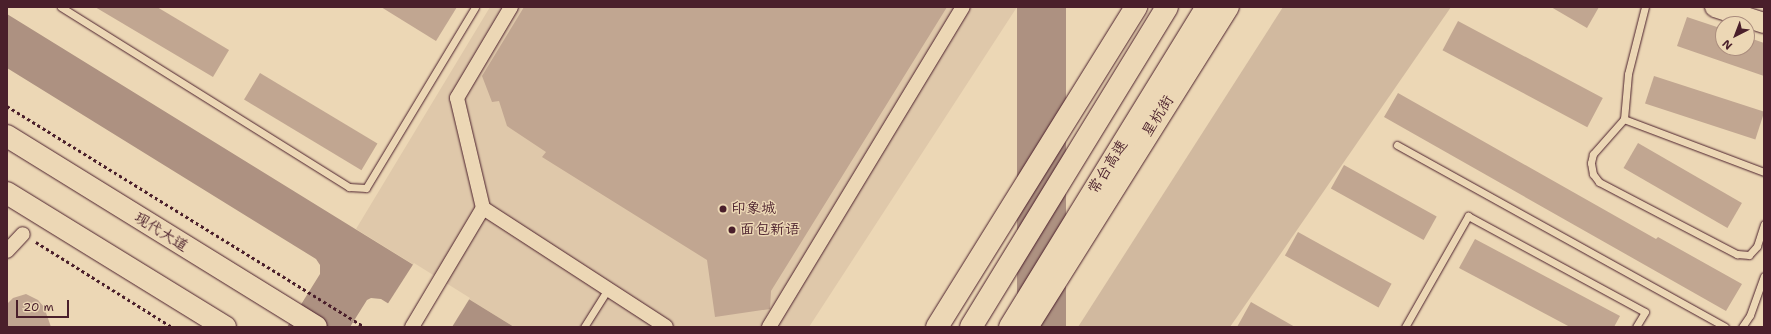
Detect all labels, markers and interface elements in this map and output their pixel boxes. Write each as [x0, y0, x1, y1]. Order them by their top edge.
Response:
north arrow [1715, 16, 1755, 56]
text: N [1719, 36, 1736, 53]
street label: 星杭街 [1138, 92, 1178, 140]
street label: 常台高速 [1084, 137, 1132, 197]
place label: 印象城 [731, 200, 776, 218]
marker: 印象城 [718, 204, 728, 214]
street label: 现代大道 [131, 208, 191, 256]
place label: 面包新语 [740, 221, 800, 239]
marker: 面包新语 [727, 225, 737, 235]
scale bar [18, 292, 71, 318]
text: 20 m [23, 299, 54, 315]

